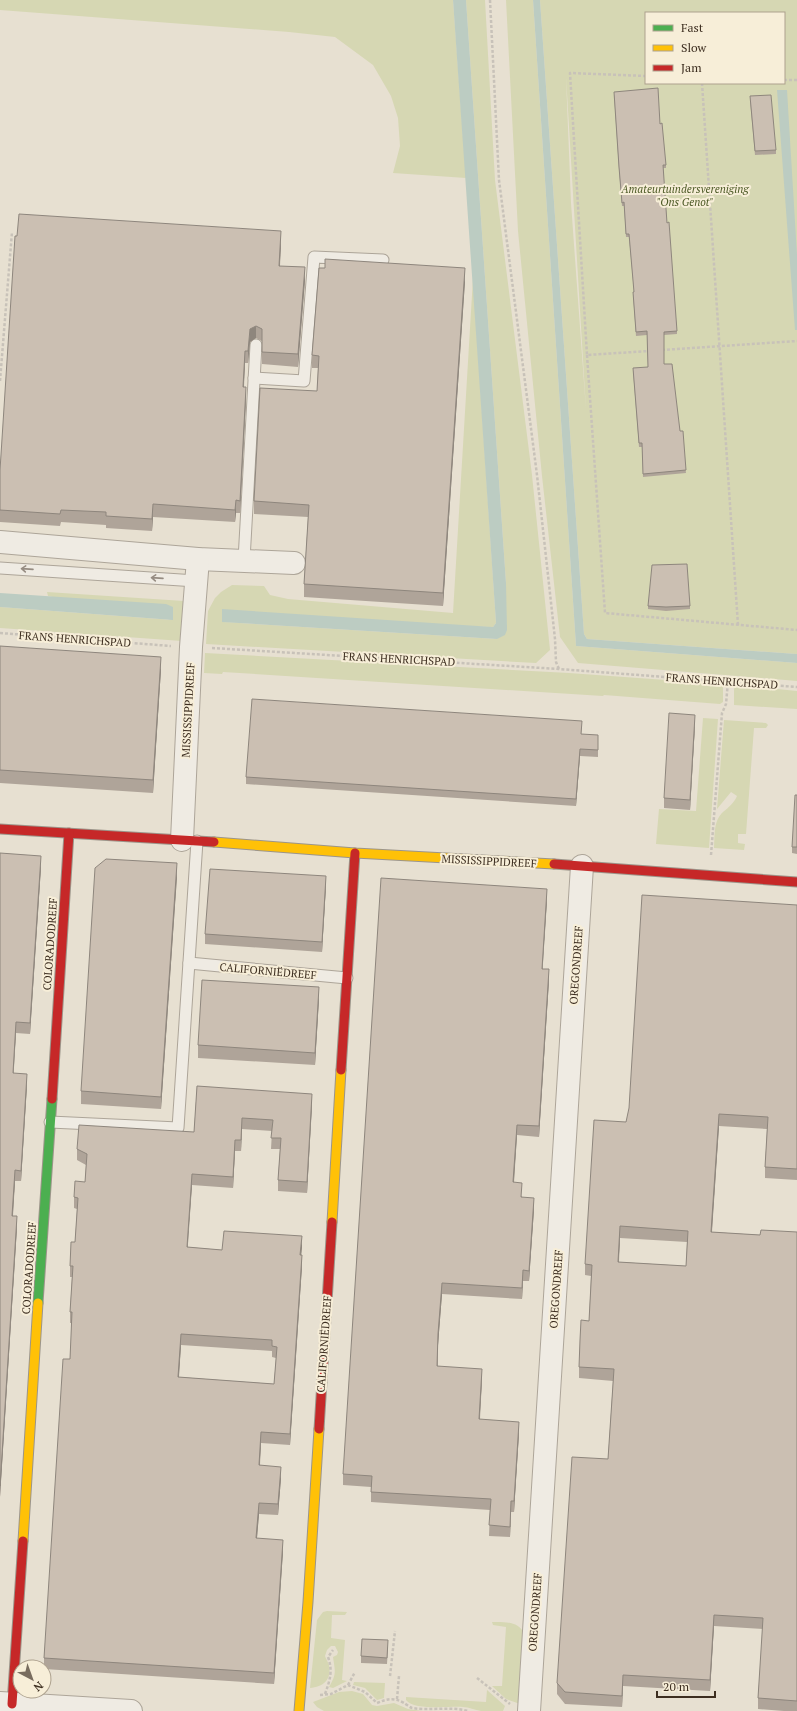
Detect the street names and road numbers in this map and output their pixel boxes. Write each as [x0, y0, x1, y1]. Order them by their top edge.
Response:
street label: FRANS HENRICHSPAD [18, 628, 132, 650]
street label: FRANS HENRICHSPAD [342, 649, 456, 669]
street label: MISSISSIPPIDREEF [179, 662, 197, 758]
street label: FRANS HENRICHSPAD [665, 670, 779, 692]
street label: MISSISSIPPIDREEF [441, 852, 537, 870]
street label: COLORADODREEF [40, 897, 60, 991]
street label: OREGONDREEF [566, 925, 586, 1005]
street label: CALIFORNIËDREEF [219, 960, 317, 982]
street label: COLORADODREEF [19, 1221, 39, 1315]
street label: OREGONDREEF [546, 1249, 566, 1329]
street label: CALIFORNIËDREEF [314, 1295, 334, 1393]
street label: OREGONDREEF [525, 1572, 545, 1652]

